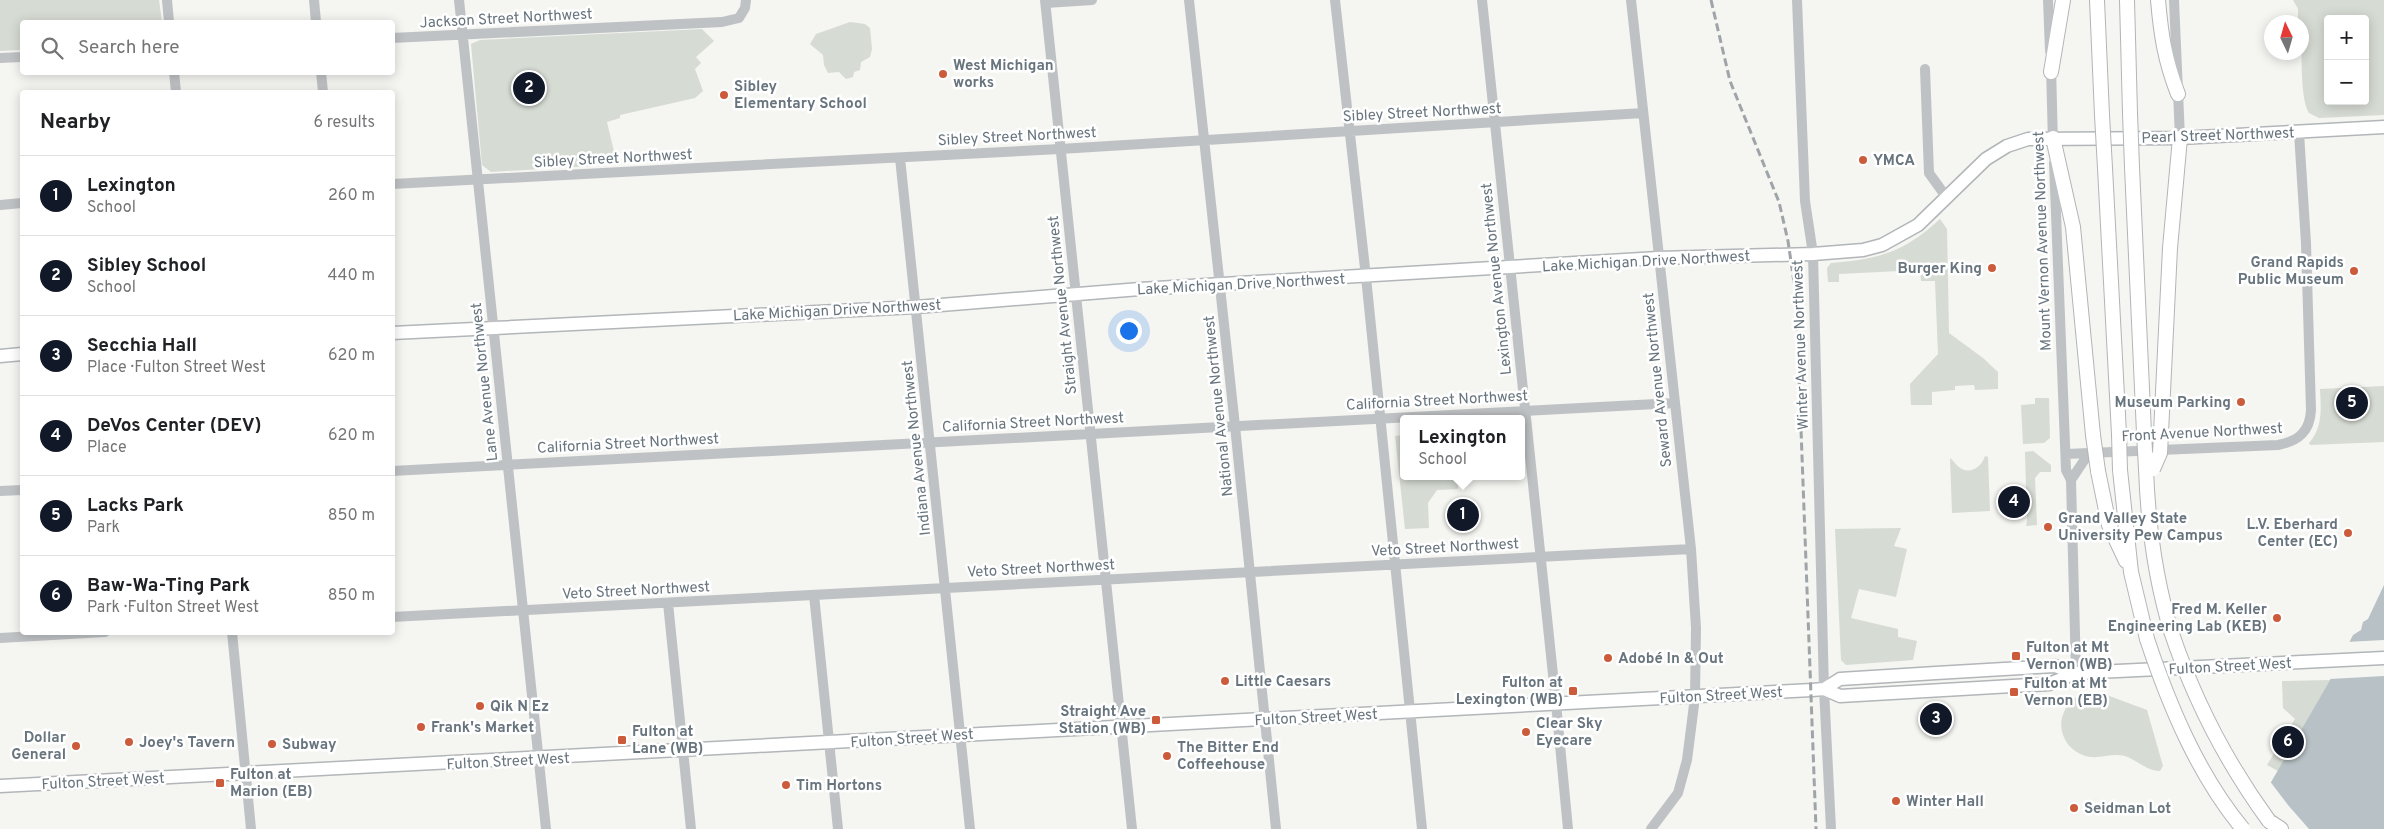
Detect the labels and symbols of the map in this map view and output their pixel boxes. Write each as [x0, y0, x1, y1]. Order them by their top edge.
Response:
street label: Jackson Street Northwest [419, 5, 593, 34]
north arrow [2264, 15, 2309, 60]
place label: West Michigan works [953, 57, 1054, 93]
marker: West Michigan works [937, 68, 949, 80]
pin: 2 [513, 69, 545, 107]
place label: Sibley Elementary School [734, 78, 867, 114]
marker: Sibley Elementary School [718, 89, 730, 101]
street label: Sibley Street Northwest [1342, 100, 1502, 127]
street label: Sibley Street Northwest [937, 124, 1097, 151]
street label: Pearl Street Northwest [2141, 124, 2295, 149]
street label: Mount Vernon Avenue Northwest [2030, 131, 2057, 351]
street label: Sibley Street Northwest [533, 146, 693, 173]
place label: YMCA [1873, 152, 1915, 171]
marker: YMCA [1857, 154, 1869, 166]
street label: Lexington Avenue Northwest [1478, 182, 1517, 376]
street label: Straight Avenue Northwest [1045, 214, 1082, 395]
street label: Lake Michigan Drive Northwest [1542, 248, 1751, 277]
place label: Grand Rapids Public Museum [2238, 254, 2344, 290]
street label: Winter Avenue Northwest [1789, 259, 1814, 430]
place label: Burger King [1897, 260, 1982, 279]
marker: Burger King [1986, 262, 1998, 274]
marker: Grand Rapids Public Museum [2348, 265, 2360, 277]
street label: Lake Michigan Drive Northwest [1137, 271, 1346, 300]
street label: Seward Avenue Northwest [1640, 292, 1677, 468]
street label: Lake Michigan Drive Northwest [733, 297, 942, 326]
street label: Lane Avenue Northwest [468, 302, 503, 462]
street label: National Avenue Northwest [1201, 314, 1238, 497]
your location [1116, 318, 1142, 344]
street label: Indiana Avenue Northwest [899, 359, 936, 536]
pin: 5 [2336, 384, 2368, 422]
street label: California Street Northwest [1346, 387, 1529, 416]
place label: Museum Parking [2114, 394, 2231, 413]
marker: Museum Parking [2235, 396, 2247, 408]
street label: California Street Northwest [942, 409, 1125, 438]
street label: Front Avenue Northwest [2121, 420, 2283, 447]
street label: California Street Northwest [537, 430, 720, 459]
pin: 4 [1998, 483, 2030, 521]
pin: 1 [1447, 496, 1479, 534]
place label: Grand Valley State University Pew Campus [2058, 510, 2223, 546]
place label: L.V. Eberhard Center (EC) [2246, 516, 2338, 552]
marker: Grand Valley State University Pew Campus [2042, 521, 2054, 533]
marker: L.V. Eberhard Center (EC) [2342, 527, 2354, 539]
street label: Veto Street Northwest [1371, 535, 1520, 562]
street label: Veto Street Northwest [967, 556, 1116, 583]
street label: Veto Street Northwest [562, 578, 711, 605]
place label: Fred M. Keller Engineering Lab (KEB) [2108, 601, 2268, 637]
marker: Fred M. Keller Engineering Lab (KEB) [2271, 612, 2283, 624]
place label: Fulton at Mt Vernon (WB) [2026, 639, 2113, 675]
place label: Adobé In & Out [1618, 650, 1724, 669]
marker: Fulton at Mt Vernon (WB) [2010, 650, 2022, 662]
marker: Adobé In & Out [1602, 652, 1614, 664]
street label: Fulton Street West [2168, 655, 2292, 680]
place label: Little Caesars [1235, 673, 1331, 692]
place label: Fulton at Lexington (WB) [1456, 674, 1563, 710]
marker: Little Caesars [1219, 675, 1231, 687]
place label: Fulton at Mt Vernon (EB) [2024, 675, 2108, 711]
street label: Fulton Street West [1659, 684, 1783, 709]
marker: Fulton at Lexington (WB) [1567, 685, 1579, 697]
marker: Fulton at Mt Vernon (EB) [2008, 686, 2020, 698]
place label: Qik N Ez [490, 698, 549, 717]
marker: Qik N Ez [474, 700, 486, 712]
pin: 3 [1920, 700, 1952, 738]
place label: Straight Ave Station (WB) [1059, 703, 1146, 739]
street label: Fulton Street West [1254, 706, 1378, 731]
marker: Straight Ave Station (WB) [1150, 714, 1162, 726]
place label: Clear Sky Eyecare [1536, 715, 1603, 751]
place label: Frank's Market [431, 719, 534, 738]
marker: Frank's Market [415, 721, 427, 733]
place label: Fulton at Lane (WB) [632, 723, 703, 759]
pin: 6 [2272, 723, 2304, 761]
street label: Fulton Street West [850, 726, 974, 753]
marker: Clear Sky Eyecare [1520, 726, 1532, 738]
place label: Dollar General [11, 729, 67, 765]
place label: Joey's Tavern [139, 734, 235, 753]
marker: Fulton at Lane (WB) [616, 734, 628, 746]
marker: Joey's Tavern [123, 736, 135, 748]
place label: Subway [282, 736, 337, 755]
marker: Subway [266, 738, 278, 750]
place label: The Bitter End Coffeehouse [1177, 739, 1279, 775]
marker: Dollar General [70, 740, 82, 752]
street label: Fulton Street West [446, 750, 570, 775]
marker: The Bitter End Coffeehouse [1161, 750, 1173, 762]
place label: Fulton at Marion (EB) [230, 766, 313, 802]
street label: Fulton Street West [41, 770, 165, 795]
marker: Fulton at Marion (EB) [214, 777, 226, 789]
place label: Tim Hortons [796, 777, 882, 796]
marker: Tim Hortons [780, 779, 792, 791]
place label: Winter Hall [1906, 793, 1984, 812]
marker: Winter Hall [1890, 795, 1902, 807]
place label: Seidman Lot [2084, 800, 2171, 819]
marker: Seidman Lot [2068, 802, 2080, 814]

